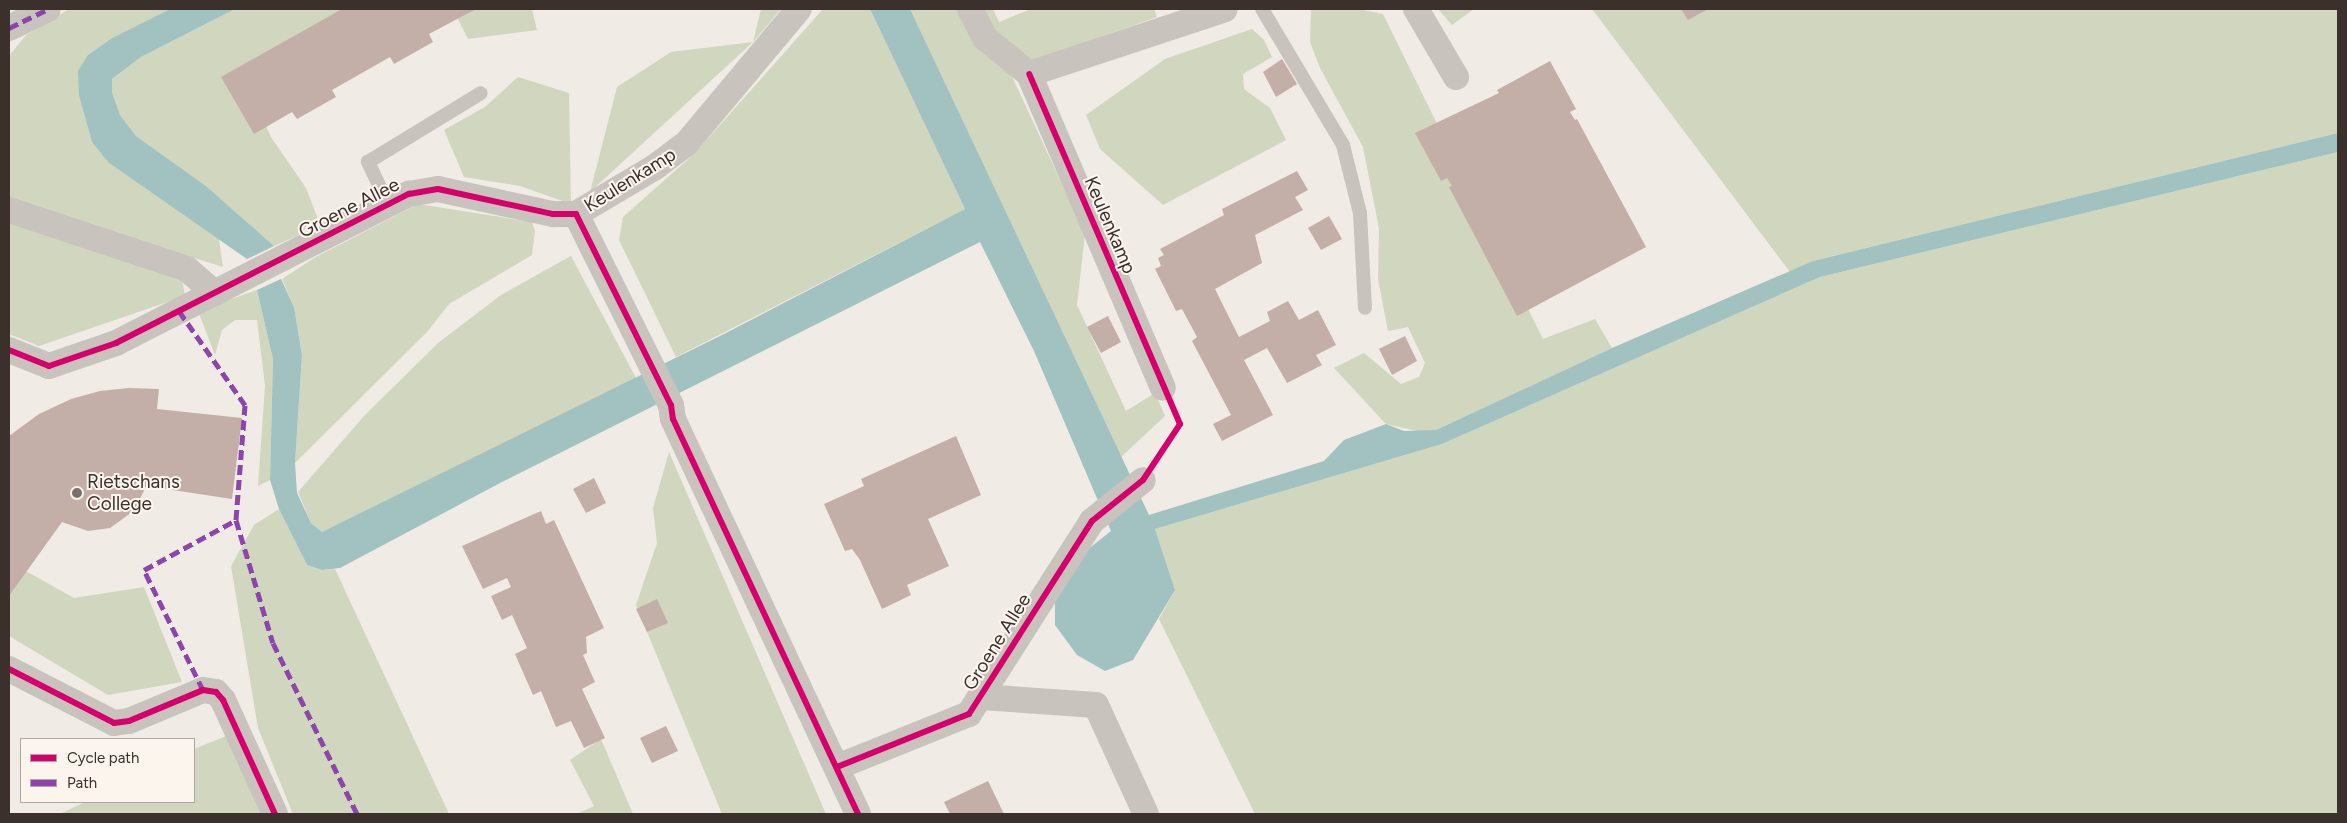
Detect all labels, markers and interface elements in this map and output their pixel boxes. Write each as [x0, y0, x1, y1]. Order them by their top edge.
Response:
street label: Keulenkamp [580, 143, 680, 217]
street label: Groene Allee [295, 173, 403, 243]
street label: Keulenkamp [1079, 173, 1141, 277]
place label: Rietschans College [87, 471, 180, 515]
marker: Rietschans College [71, 487, 83, 499]
street label: Groene Allee [958, 589, 1036, 695]
legend [20, 738, 195, 803]
text: Cycle path [67, 749, 139, 767]
text: Path [67, 774, 97, 792]

